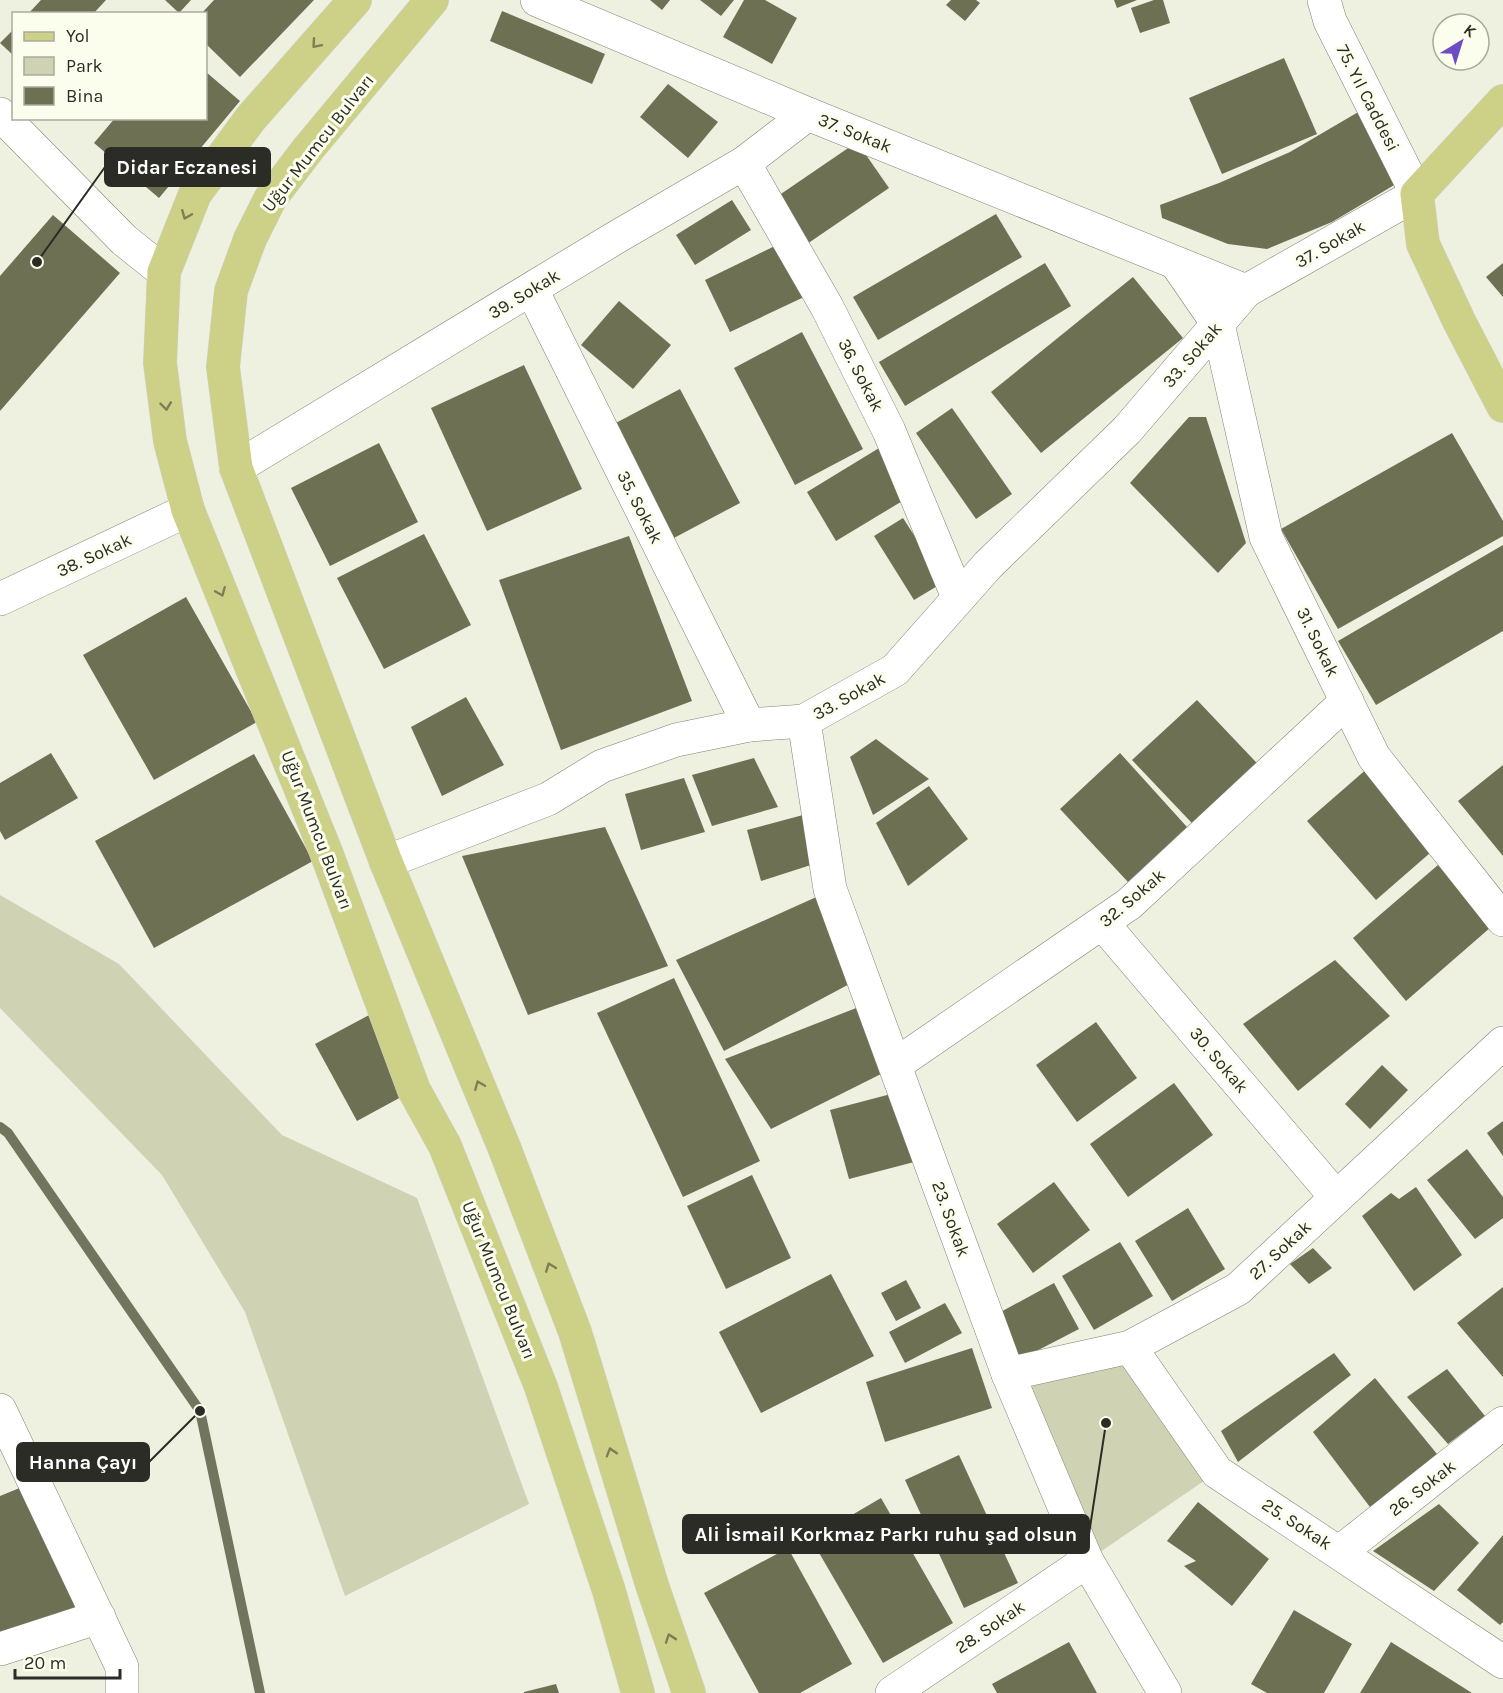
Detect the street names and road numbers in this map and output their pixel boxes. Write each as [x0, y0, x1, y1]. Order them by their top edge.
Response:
street label: 75. Yıl Caddesi [1332, 41, 1404, 155]
street label: Uğur Mumcu Bulvarı [257, 70, 379, 216]
street label: 37. Sokak [815, 108, 895, 158]
street label: 37. Sokak [1291, 215, 1369, 273]
street label: 39. Sokak [484, 264, 564, 324]
street label: 33. Sokak [1158, 318, 1226, 392]
street label: 36. Sokak [833, 335, 889, 415]
street label: 35. Sokak [612, 467, 668, 547]
street label: 38. Sokak [53, 528, 135, 582]
street label: 31. Sokak [1292, 603, 1344, 681]
street label: 33. Sokak [809, 667, 889, 725]
street label: Uğur Mumcu Bulvarı [276, 747, 358, 913]
street label: 32. Sokak [1094, 864, 1170, 932]
street label: 30. Sokak [1185, 1022, 1253, 1098]
street label: 23. Sokak [927, 1178, 975, 1260]
street label: Uğur Mumcu Bulvarı [457, 1198, 541, 1362]
street label: 27. Sokak [1244, 1216, 1316, 1284]
street label: 26. Sokak [1384, 1455, 1460, 1521]
street label: 25. Sokak [1258, 1493, 1336, 1555]
street label: 28. Sokak [951, 1596, 1029, 1658]

